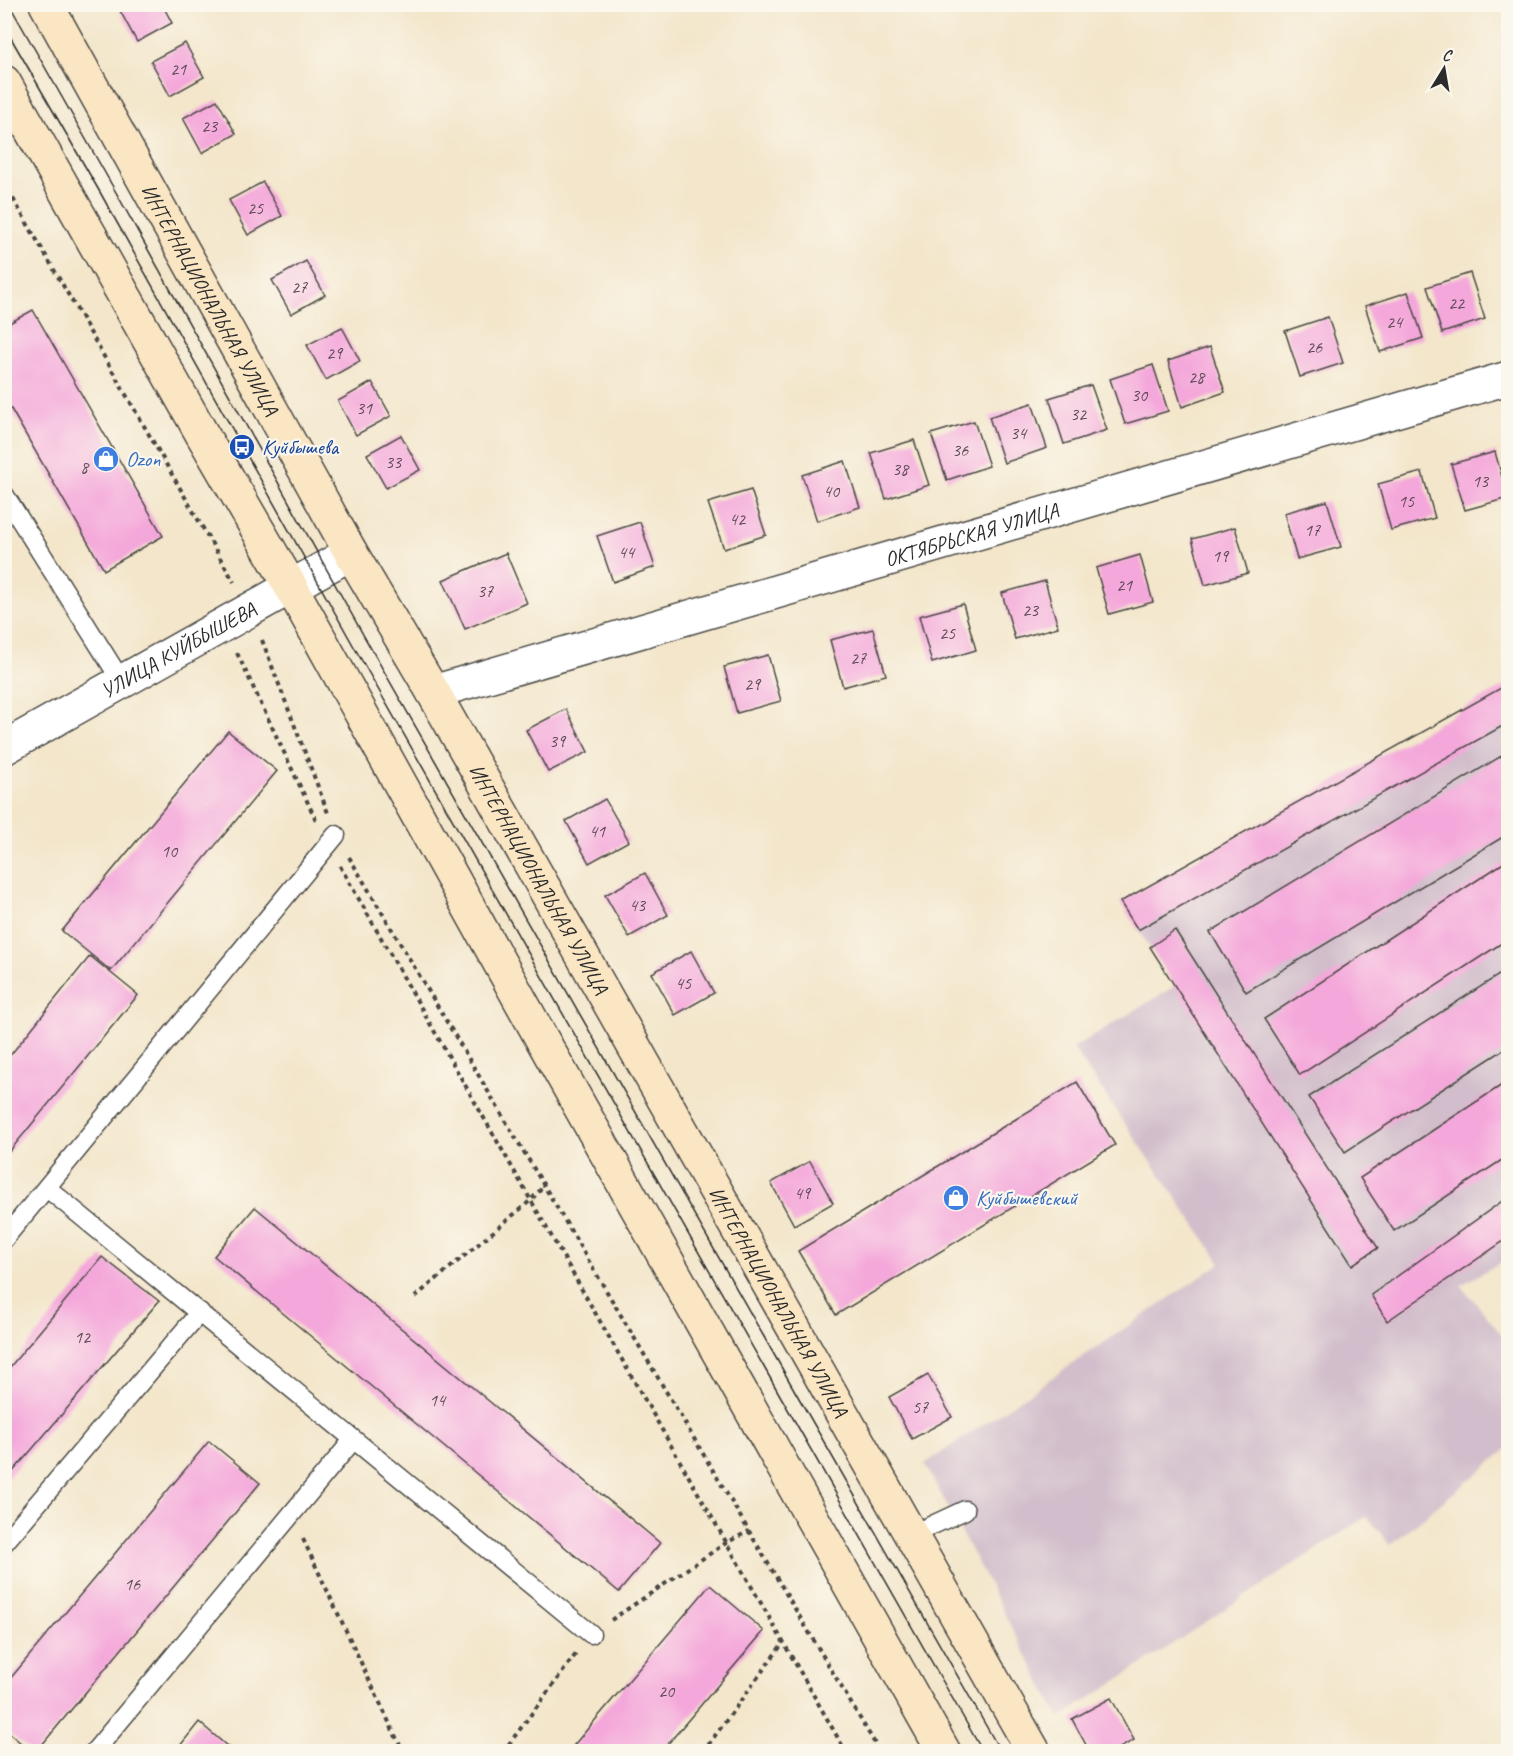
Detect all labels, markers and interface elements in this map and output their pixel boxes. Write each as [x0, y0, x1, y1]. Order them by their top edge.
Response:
north arrow [1414, 39, 1474, 99]
text: С [1441, 45, 1455, 66]
house number: 21 [170, 58, 187, 80]
house number: 23 [201, 115, 219, 137]
street label: ИНТЕРНАЦИОНАЛЬНАЯ УЛИЦА [136, 179, 285, 420]
house number: 25 [247, 197, 264, 219]
house number: 27 [291, 276, 308, 298]
house number: 22 [1448, 292, 1466, 314]
house number: 24 [1386, 311, 1404, 333]
house number: 26 [1306, 336, 1323, 358]
house number: 29 [326, 342, 344, 364]
house number: 28 [1188, 366, 1206, 388]
house number: 30 [1131, 384, 1149, 406]
house number: 31 [356, 397, 373, 419]
house number: 32 [1070, 403, 1088, 425]
house number: 34 [1010, 422, 1028, 444]
bus stop icon: Куйбышева [227, 432, 257, 462]
place label: Куйбышева [262, 434, 340, 460]
house number: 36 [952, 439, 969, 461]
shop icon: Ozon [91, 444, 121, 474]
place label: Ozon [126, 446, 161, 472]
house number: 33 [385, 451, 403, 473]
house number: 8 [80, 456, 90, 478]
house number: 38 [892, 458, 910, 480]
house number: 13 [1472, 470, 1490, 492]
house number: 40 [823, 480, 841, 502]
house number: 15 [1398, 490, 1415, 512]
street label: ОКТЯБРЬСКАЯ УЛИЦА [882, 497, 1063, 572]
house number: 42 [729, 508, 747, 530]
house number: 17 [1304, 519, 1321, 541]
house number: 44 [618, 541, 636, 563]
house number: 19 [1212, 545, 1230, 567]
house number: 21 [1116, 574, 1133, 596]
house number: 37 [477, 580, 494, 602]
street label: УЛИЦА КУЙБЫШЕВА [96, 596, 261, 704]
house number: 23 [1022, 599, 1040, 621]
house number: 25 [939, 622, 956, 644]
house number: 27 [850, 647, 867, 669]
house number: 29 [744, 673, 762, 695]
house number: 39 [549, 730, 567, 752]
street label: ИНТЕРНАЦИОНАЛЬНАЯ УЛИЦА [463, 759, 615, 999]
house number: 41 [589, 820, 606, 842]
house number: 10 [161, 840, 179, 862]
house number: 43 [629, 894, 647, 916]
house number: 45 [675, 972, 692, 994]
street label: ИНТЕРНАЦИОНАЛЬНАЯ УЛИЦА [703, 1182, 854, 1421]
house number: 49 [794, 1182, 812, 1204]
shop icon: Куйбышевский [941, 1183, 971, 1213]
place label: Куйбышевский [976, 1185, 1079, 1211]
house number: 12 [74, 1326, 92, 1348]
house number: 14 [429, 1389, 447, 1411]
house number: 57 [912, 1396, 929, 1418]
house number: 16 [124, 1573, 141, 1595]
house number: 20 [658, 1680, 676, 1702]

